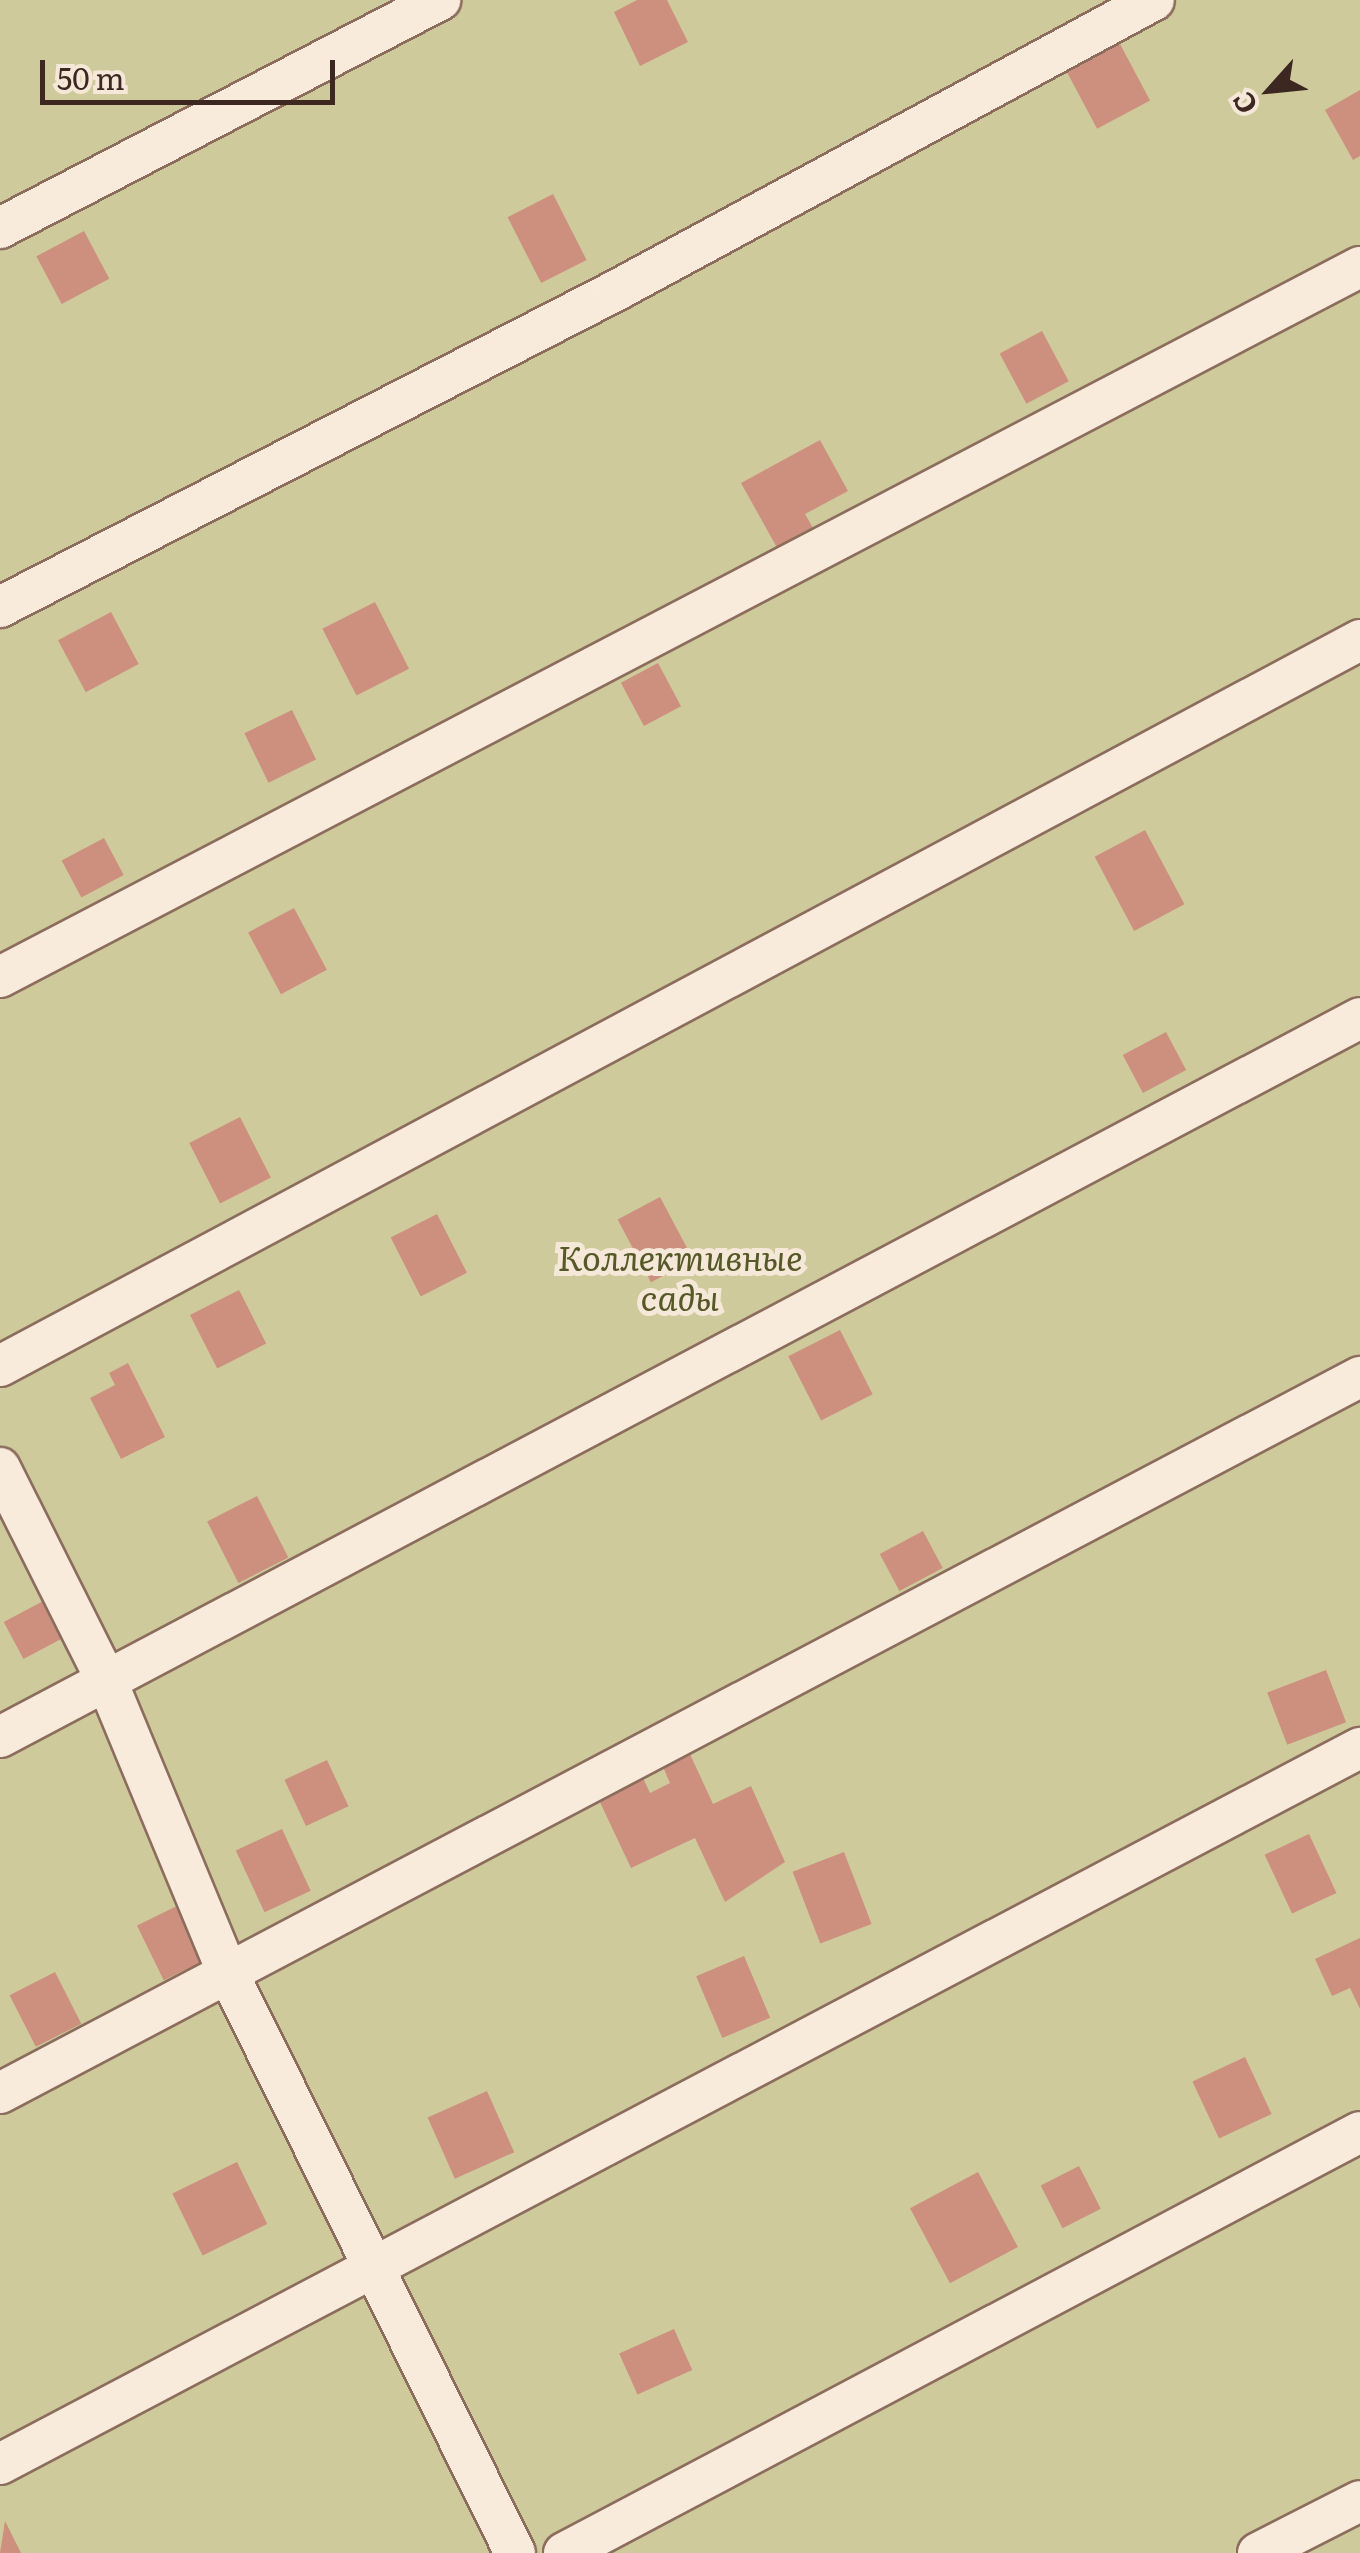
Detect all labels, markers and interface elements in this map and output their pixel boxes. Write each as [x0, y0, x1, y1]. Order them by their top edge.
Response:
scale bar [45, 40, 340, 102]
north arrow [1220, 40, 1320, 140]
text: 50 m [57, 55, 125, 99]
text: С [1220, 85, 1266, 122]
park label: Коллективные сады [557, 1235, 803, 1317]

